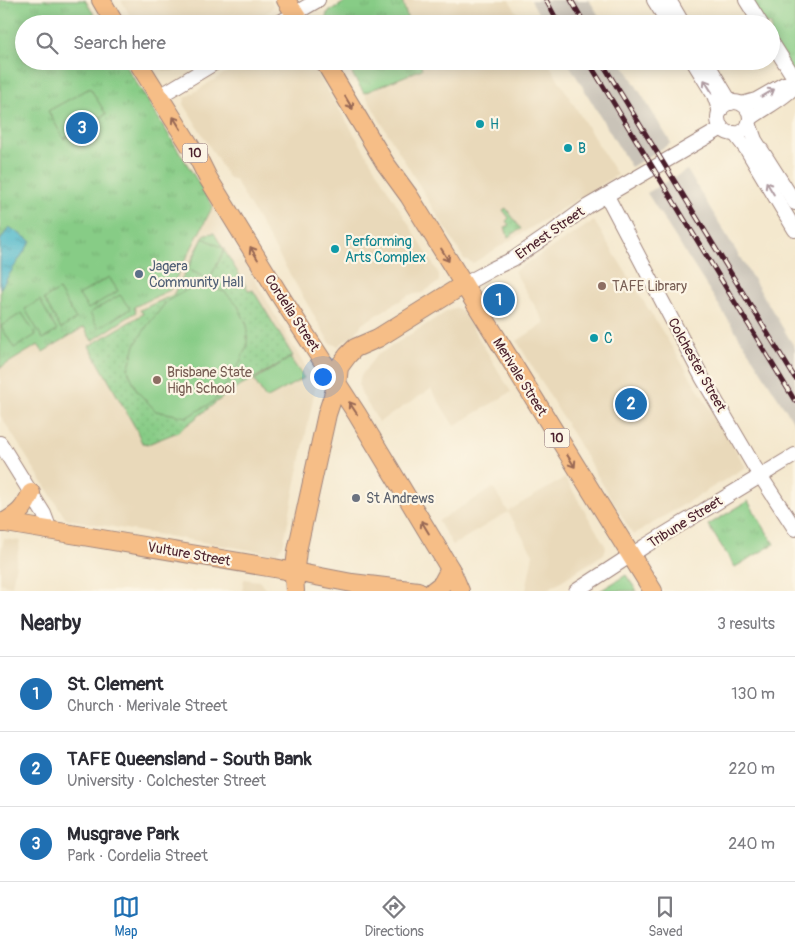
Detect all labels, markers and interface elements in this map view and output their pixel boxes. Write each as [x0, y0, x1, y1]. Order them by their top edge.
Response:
search box [15, 15, 780, 70]
icon: search [33, 29, 61, 57]
text: Search here [73, 31, 166, 55]
one-way arrow [703, 79, 713, 93]
one-way arrow [761, 88, 776, 98]
one-way arrow [345, 95, 355, 109]
pin: 3 [66, 109, 98, 147]
place label: H [490, 116, 499, 133]
one-way arrow [172, 117, 182, 131]
marker: H [474, 118, 486, 130]
place label: B [578, 140, 586, 157]
marker: B [562, 142, 574, 154]
road number: 10 [182, 144, 208, 162]
one-way arrow [764, 182, 774, 196]
street label: Ernest Street [512, 203, 588, 263]
place label: Performing Arts Complex [345, 233, 426, 266]
marker: Performing Arts Complex [329, 243, 341, 255]
one-way arrow [248, 246, 258, 260]
one-way arrow [440, 248, 450, 262]
place label: Jagera Community Hall [149, 258, 244, 291]
marker: Jagera Community Hall [133, 268, 145, 280]
street label: Cordelia Street [261, 271, 323, 355]
place label: TAFE Library [612, 278, 687, 295]
marker: TAFE Library [596, 280, 608, 292]
pin: 1 [483, 281, 515, 319]
street label: Colchester Street [664, 315, 730, 415]
place label: C [604, 330, 613, 347]
marker: C [588, 332, 600, 344]
street label: Merivale Street [489, 335, 551, 420]
place label: Brisbane State High School [167, 364, 252, 397]
your location [310, 364, 336, 390]
marker: Brisbane State High School [151, 374, 163, 386]
pin: 2 [615, 385, 647, 423]
one-way arrow [348, 401, 358, 415]
road number: 10 [544, 428, 570, 448]
one-way arrow [567, 453, 577, 467]
place label: St Andrews [366, 490, 435, 507]
marker: St Andrews [350, 492, 362, 504]
street label: Tribune Street [645, 492, 726, 552]
one-way arrow [420, 520, 430, 534]
street label: Vulture Street [146, 538, 232, 570]
text: Nearby [20, 610, 81, 637]
text: 3 results [717, 614, 775, 634]
text: St. Clement [67, 672, 164, 696]
text: 1 [33, 684, 39, 704]
text: 130 m [731, 684, 775, 704]
text: Church · Merivale Street [67, 696, 228, 716]
text: TAFE Queensland - South Bank [67, 747, 312, 771]
text: 2 [32, 759, 40, 779]
text: 220 m [729, 759, 775, 779]
text: University · Colchester Street [67, 771, 266, 791]
text: Musgrave Park [67, 822, 179, 846]
text: 3 [32, 834, 40, 854]
text: 240 m [728, 834, 775, 854]
text: Park · Cordelia Street [67, 846, 208, 866]
tab: Map [112, 893, 140, 940]
tab: Directions [364, 893, 424, 940]
tab: Saved [648, 893, 683, 940]

